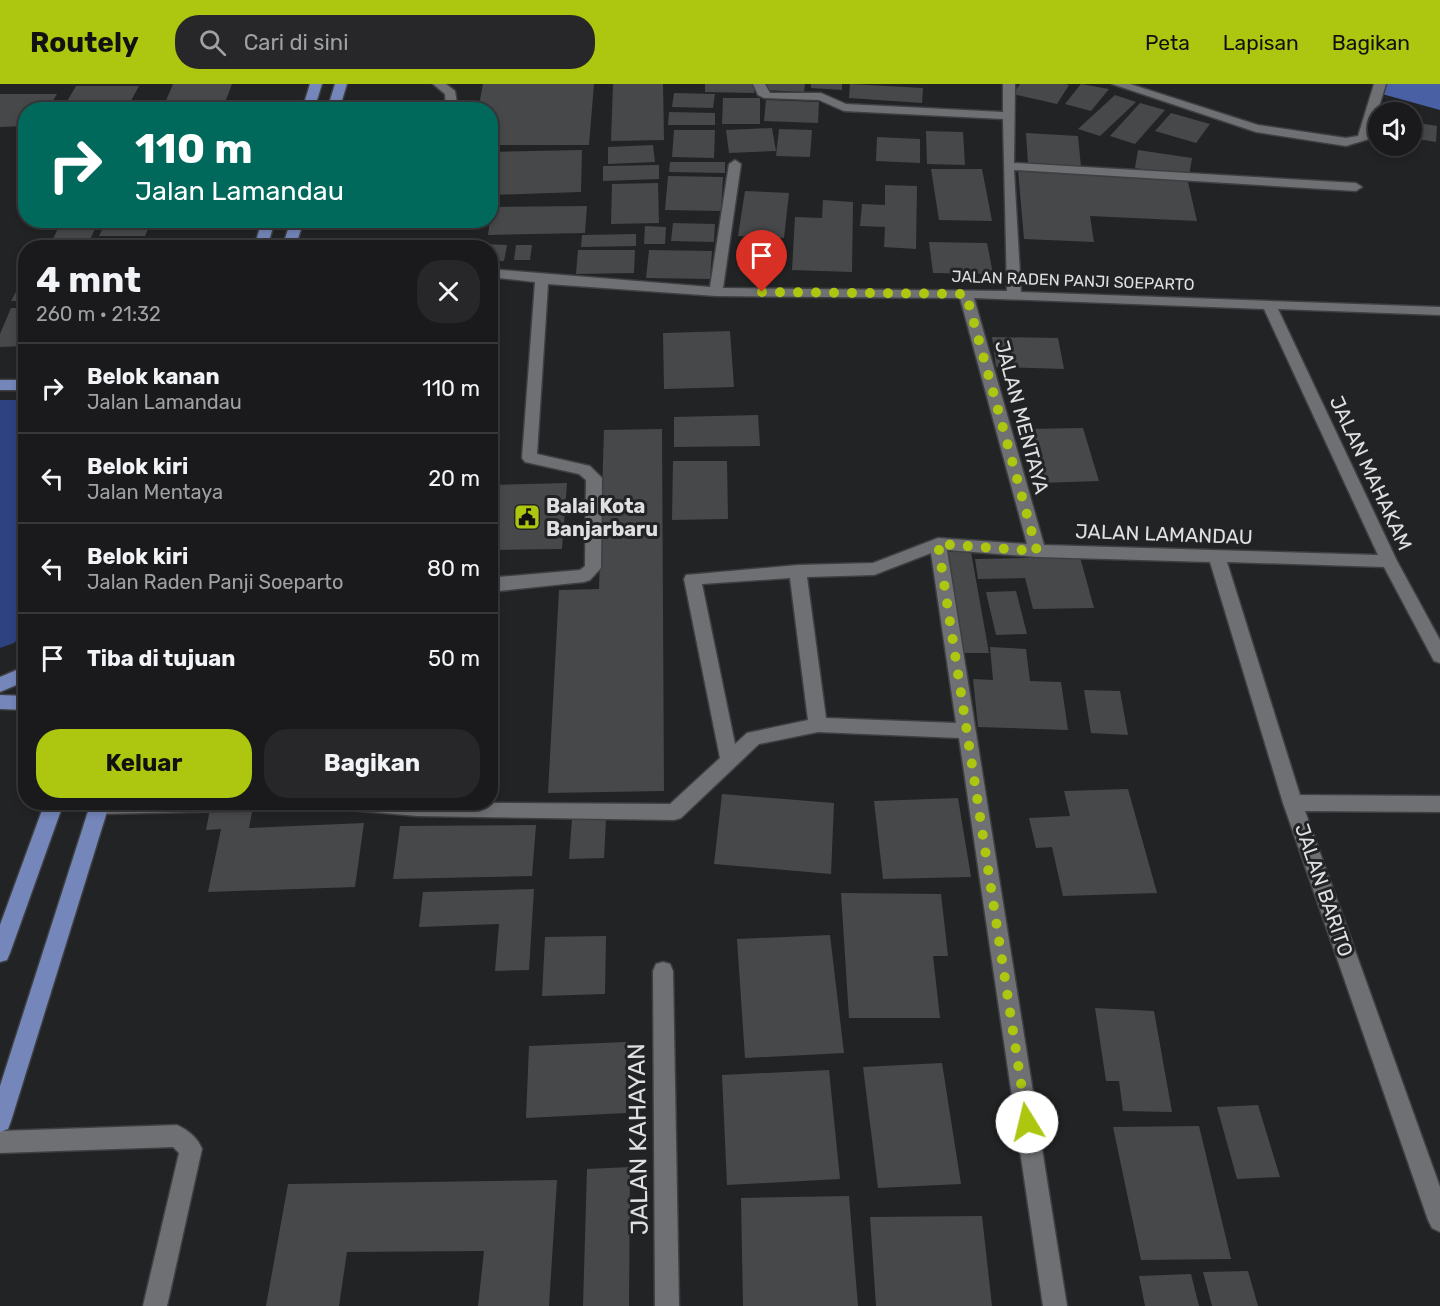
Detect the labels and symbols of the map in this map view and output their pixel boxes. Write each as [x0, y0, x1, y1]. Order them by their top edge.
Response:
pin [736, 230, 787, 292]
street label: JALAN RADEN PANJI SOEPARTO [951, 267, 1195, 294]
street label: JALAN MENTAYA [990, 338, 1054, 496]
street label: JALAN MAHAKAM [1325, 392, 1417, 554]
place label: Balai Kota Banjarbaru [546, 494, 658, 541]
public building icon: Balai Kota Banjarbaru [512, 502, 542, 532]
street label: JALAN LAMANDAU [1075, 519, 1253, 549]
street label: JALAN BARITO [1290, 820, 1358, 960]
street label: JALAN KAHAYAN [622, 1043, 654, 1235]
position arrow [995, 1090, 1059, 1154]

